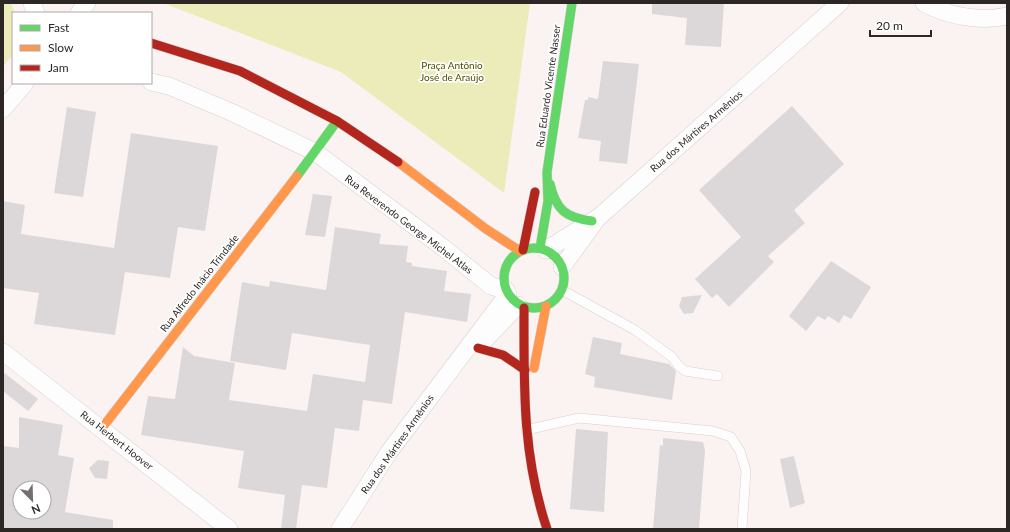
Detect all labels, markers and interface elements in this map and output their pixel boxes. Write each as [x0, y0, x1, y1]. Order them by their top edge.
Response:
legend [12, 12, 152, 84]
scale bar [870, 12, 931, 38]
text: 20 m [876, 18, 903, 33]
text: Fast [48, 20, 70, 35]
street label: Rua Eduardo Vicente Nasser [533, 23, 563, 148]
text: Slow [48, 40, 74, 55]
park label: Praça Antônio José de Araújo [420, 59, 484, 83]
text: Jam [48, 60, 69, 75]
street label: Rua dos Mártires Armênios [647, 88, 745, 174]
street label: Rua Reverendo George Michel Atlas [343, 172, 475, 276]
street label: Rua Alfredo Inácio Trindade [157, 232, 241, 334]
street label: Rua dos Mártires Armênios [358, 392, 436, 496]
street label: Rua Herbert Hoover [78, 408, 156, 472]
north arrow [12, 480, 52, 520]
text: N [30, 502, 43, 517]

